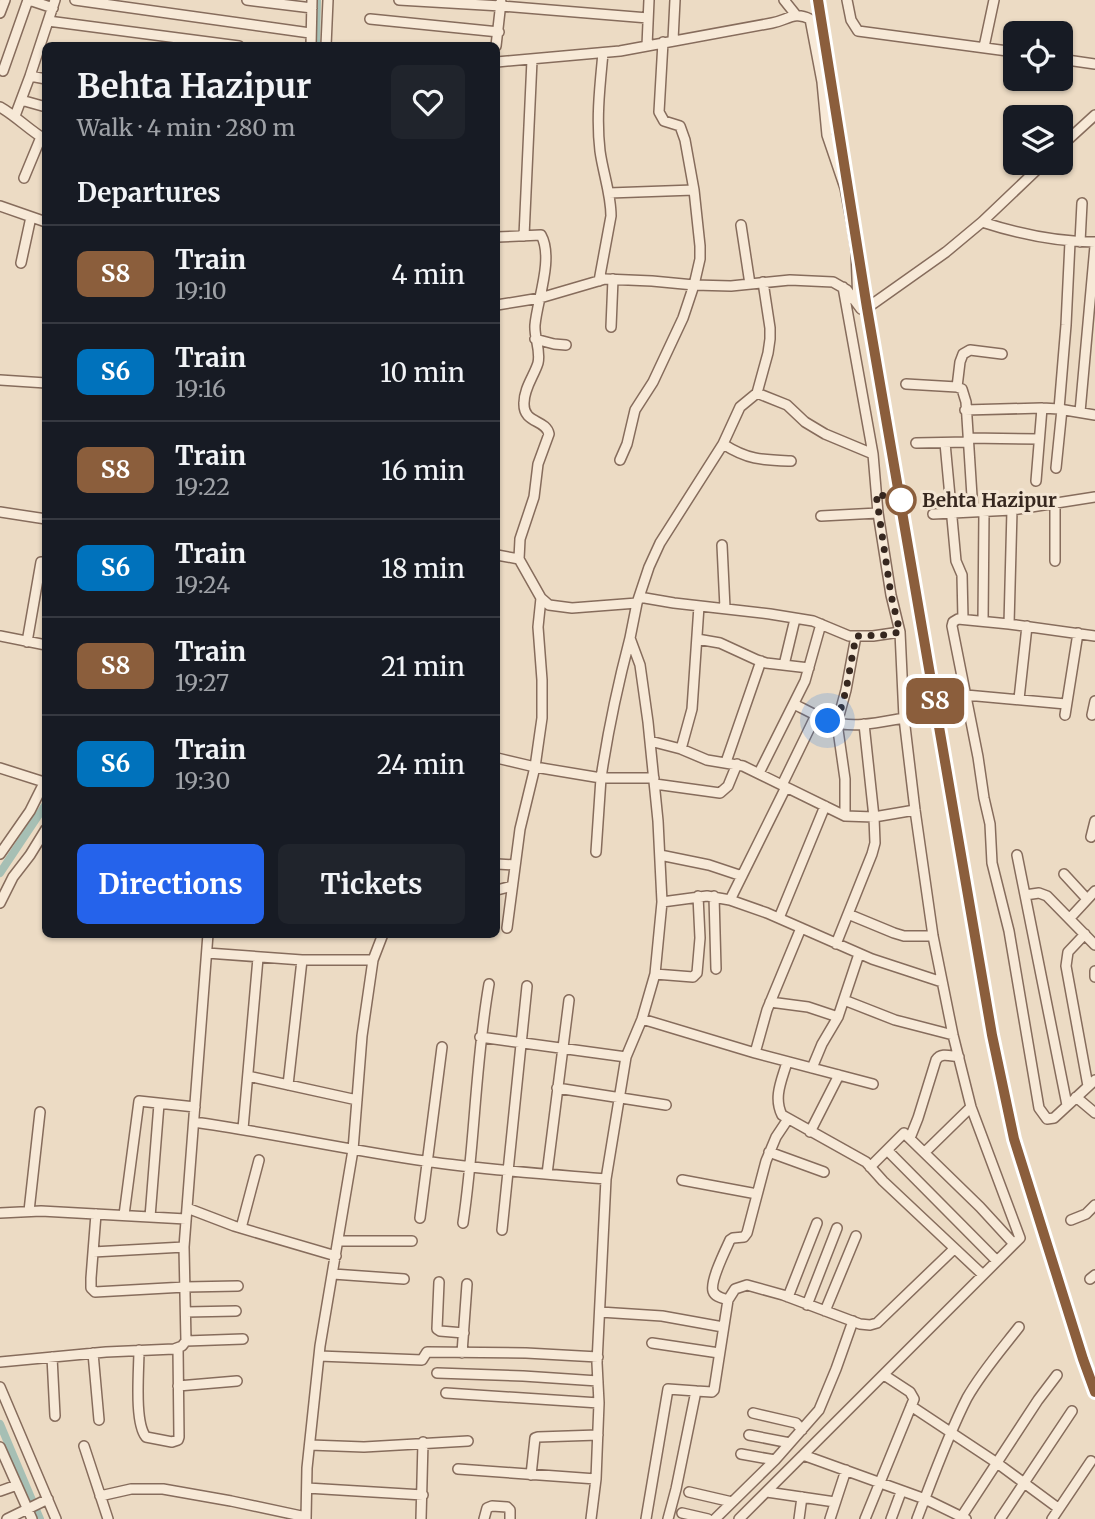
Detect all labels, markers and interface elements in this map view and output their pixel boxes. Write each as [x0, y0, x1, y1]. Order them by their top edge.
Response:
map controls [1003, 21, 1073, 175]
button: locate [1003, 21, 1073, 91]
button: heart [391, 65, 465, 139]
text: Behta Hazipur [77, 66, 311, 107]
button: layers [1003, 105, 1073, 175]
text: Walk · 4 min · 280 m [77, 113, 295, 142]
text: Departures [77, 176, 221, 209]
text: Train [175, 243, 246, 276]
text: S8 [101, 258, 130, 289]
text: 4 min [391, 258, 465, 291]
text: 19:10 [175, 276, 227, 305]
text: Train [175, 341, 246, 374]
text: S6 [101, 356, 130, 387]
text: 10 min [380, 356, 465, 389]
text: 19:16 [175, 374, 226, 403]
text: Train [175, 439, 246, 472]
text: S8 [101, 454, 130, 485]
text: 16 min [381, 454, 465, 487]
text: 19:22 [175, 472, 230, 501]
marker: Behta Hazipur [886, 485, 916, 515]
place label: Behta Hazipur [922, 488, 1057, 512]
text: Train [175, 537, 246, 570]
text: S6 [101, 552, 130, 583]
text: 18 min [381, 552, 465, 585]
text: 19:24 [175, 570, 230, 599]
text: Train [175, 635, 246, 668]
text: S8 [101, 650, 130, 681]
text: 21 min [381, 650, 465, 683]
text: 19:27 [175, 668, 229, 697]
line badge: S8 [904, 678, 967, 724]
text: S8 [920, 685, 950, 716]
your location [810, 703, 845, 738]
text: Train [175, 733, 246, 766]
text: S6 [101, 748, 130, 779]
text: 24 min [377, 748, 465, 781]
text: 19:30 [175, 766, 230, 795]
button: Directions [77, 844, 264, 924]
button: Tickets [278, 844, 465, 924]

